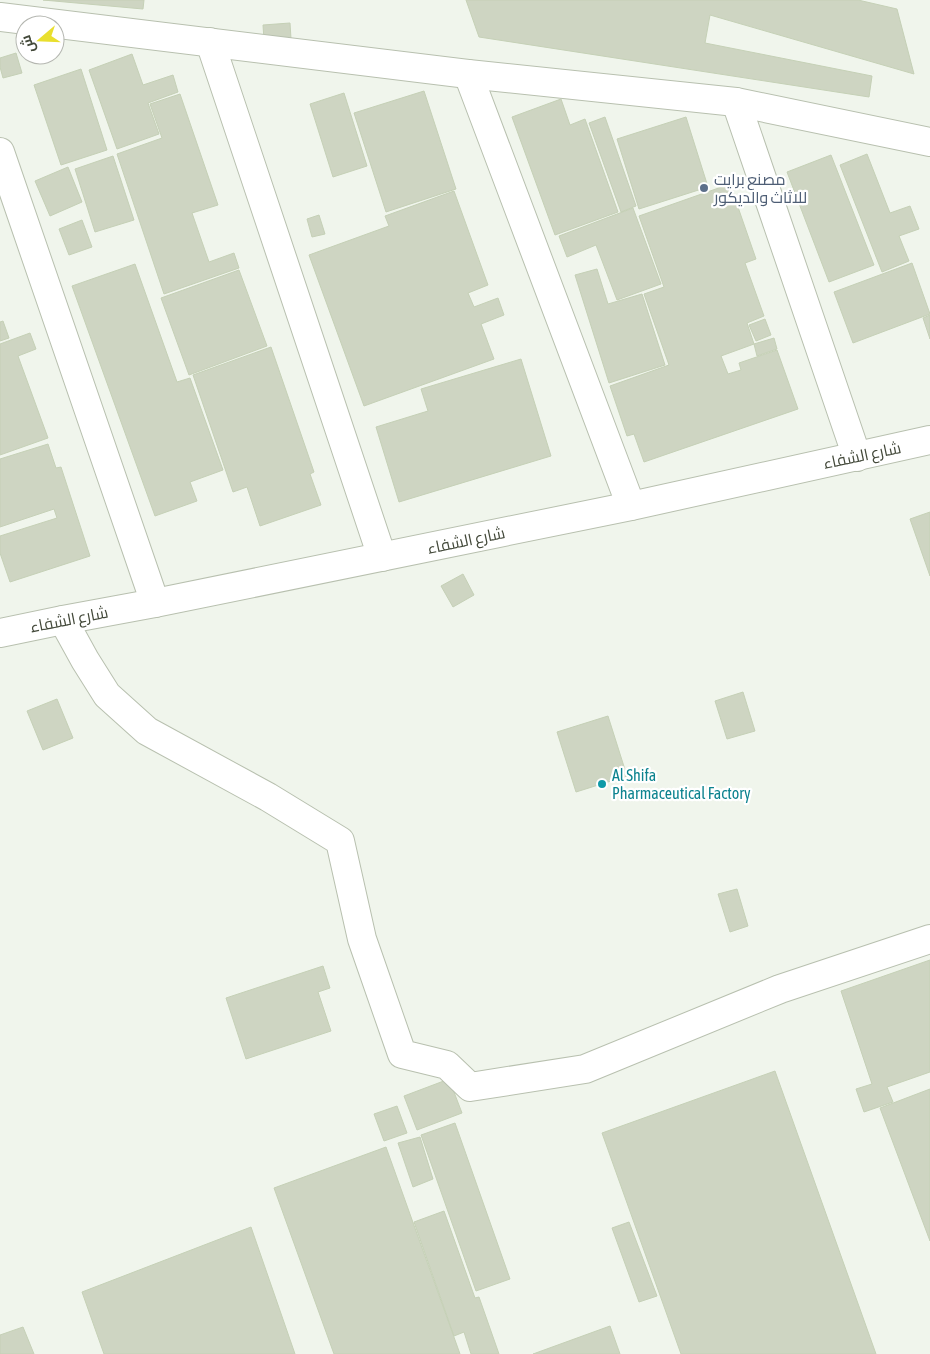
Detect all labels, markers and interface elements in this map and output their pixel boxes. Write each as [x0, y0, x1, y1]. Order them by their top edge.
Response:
north arrow [15, 15, 65, 65]
text: ش [17, 33, 39, 55]
place label: مصنع برايت للاثاث والديكور [713, 170, 807, 207]
marker: مصنع برايت للاثاث والديكور [698, 182, 710, 194]
street label: شارع الشفاء [821, 438, 903, 475]
street label: شارع الشفاء [425, 523, 507, 560]
street label: شارع الشفاء [28, 603, 110, 638]
place label: Al Shifa Pharmaceutical Factory [612, 766, 751, 803]
marker: Al Shifa Pharmaceutical Factory [596, 778, 608, 790]

